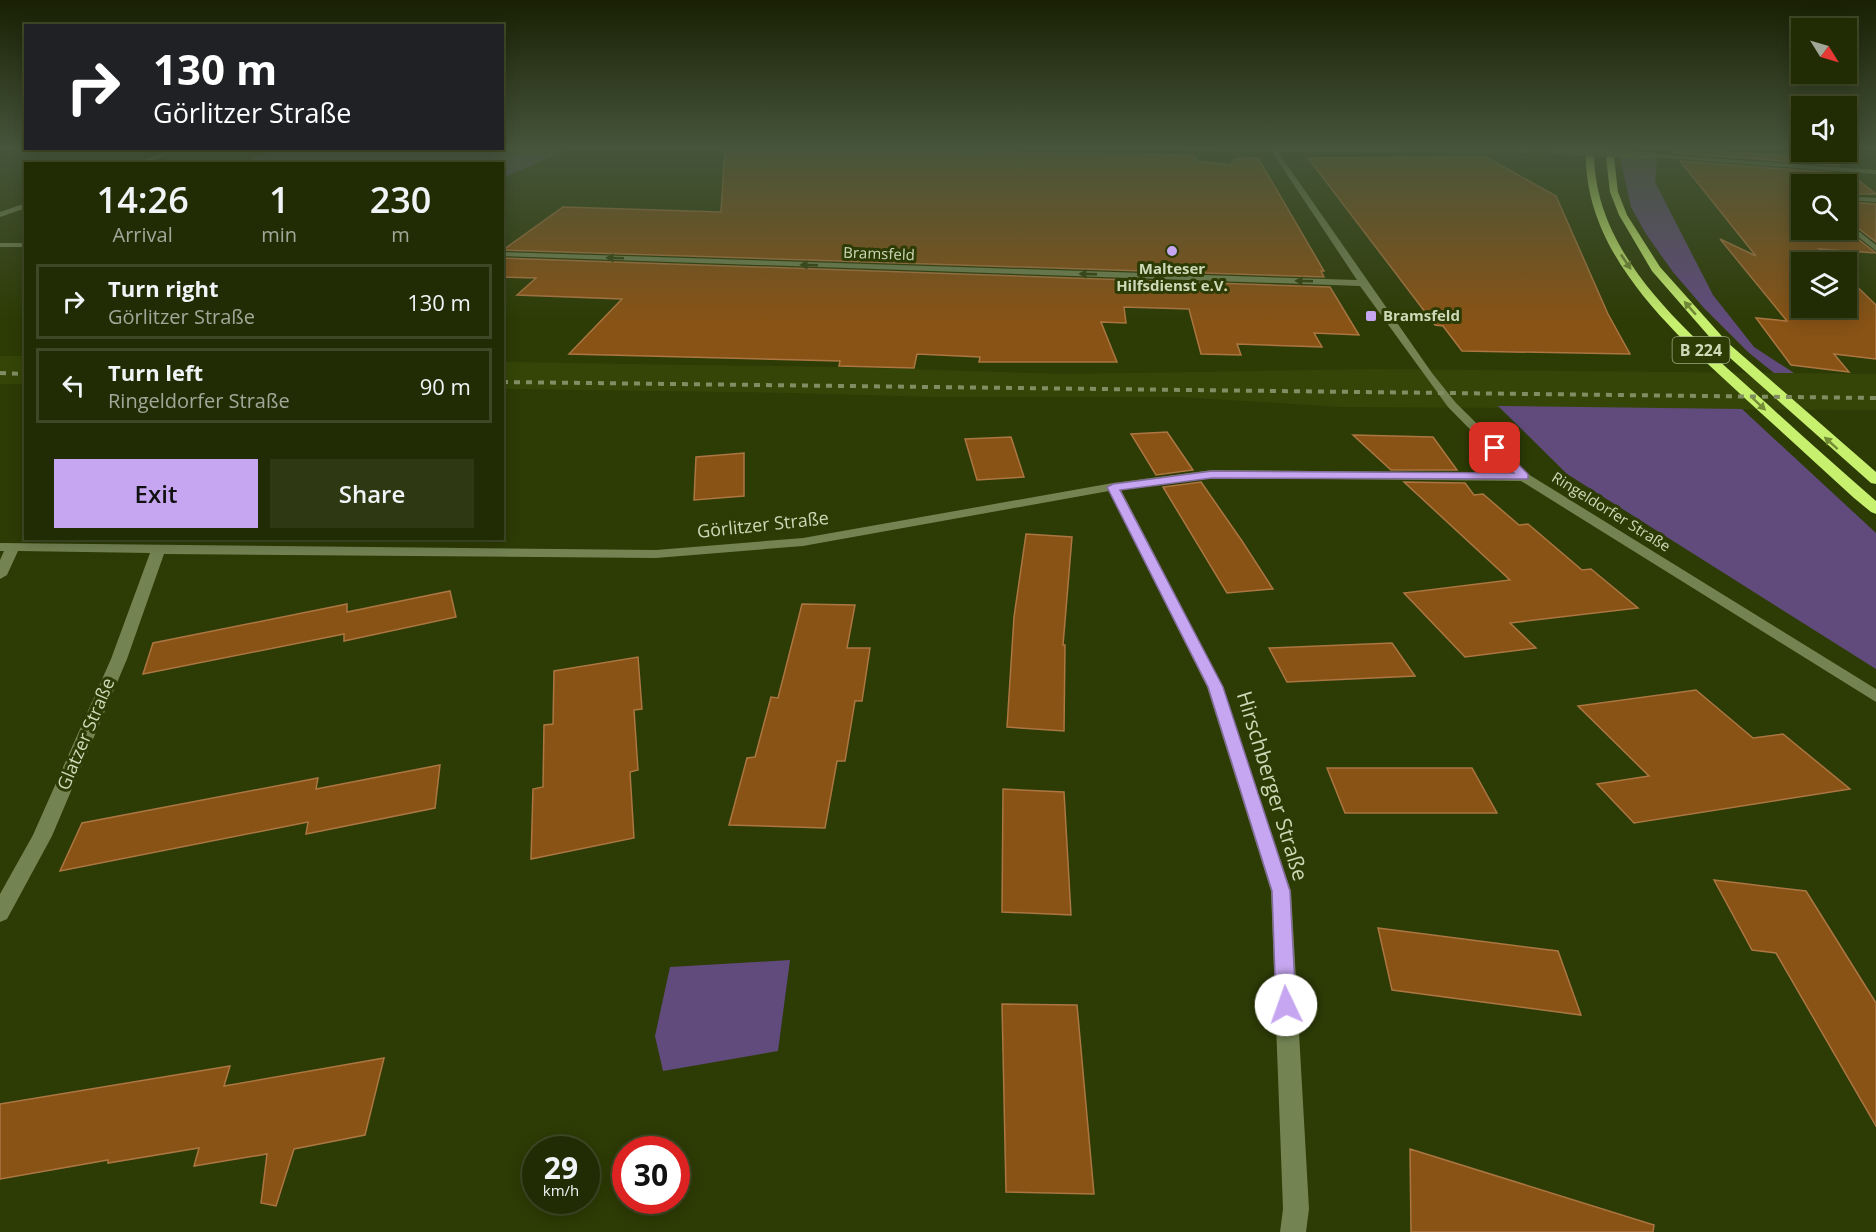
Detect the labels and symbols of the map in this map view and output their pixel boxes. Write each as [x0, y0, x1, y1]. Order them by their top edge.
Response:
north arrow [1791, 18, 1857, 84]
street label: Bramsfeld [843, 242, 915, 264]
marker: Malteser Hilfsdienst e.V. [1165, 244, 1179, 258]
one-way arrow [605, 254, 624, 263]
one-way arrow [1621, 254, 1632, 271]
place label: Malteser Hilfsdienst e.V. [1116, 258, 1228, 295]
one-way arrow [800, 261, 819, 270]
one-way arrow [1079, 270, 1098, 279]
one-way arrow [1295, 276, 1314, 286]
one-way arrow [1684, 301, 1697, 316]
place label: Bramsfeld [1383, 305, 1460, 325]
marker: Bramsfeld [1364, 309, 1378, 323]
road number: B 224 [1672, 337, 1730, 363]
one-way arrow [1752, 397, 1767, 411]
pin [1469, 422, 1520, 473]
one-way arrow [1824, 436, 1839, 450]
street label: Ringeldorfer Straße [1548, 467, 1675, 556]
street label: Görlitzer Straße [696, 505, 830, 543]
street label: Glatzer Straße [51, 674, 119, 793]
street label: Hirschberger Straße [1231, 687, 1315, 884]
position arrow [1254, 973, 1318, 1037]
speed limit sign: 30 [612, 1136, 690, 1214]

